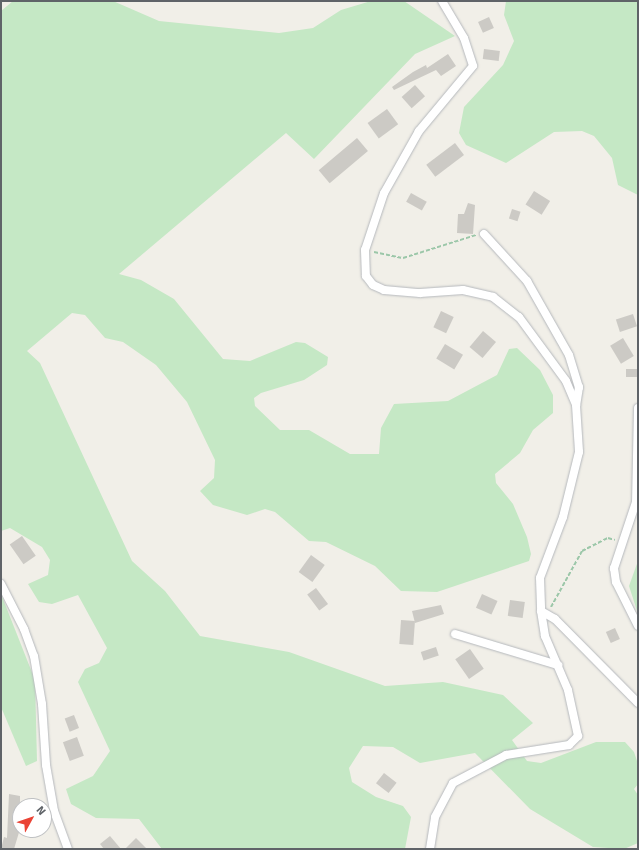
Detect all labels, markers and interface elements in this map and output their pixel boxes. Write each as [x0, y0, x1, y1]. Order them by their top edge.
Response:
north arrow [12, 798, 52, 838]
text: N [33, 803, 48, 818]

